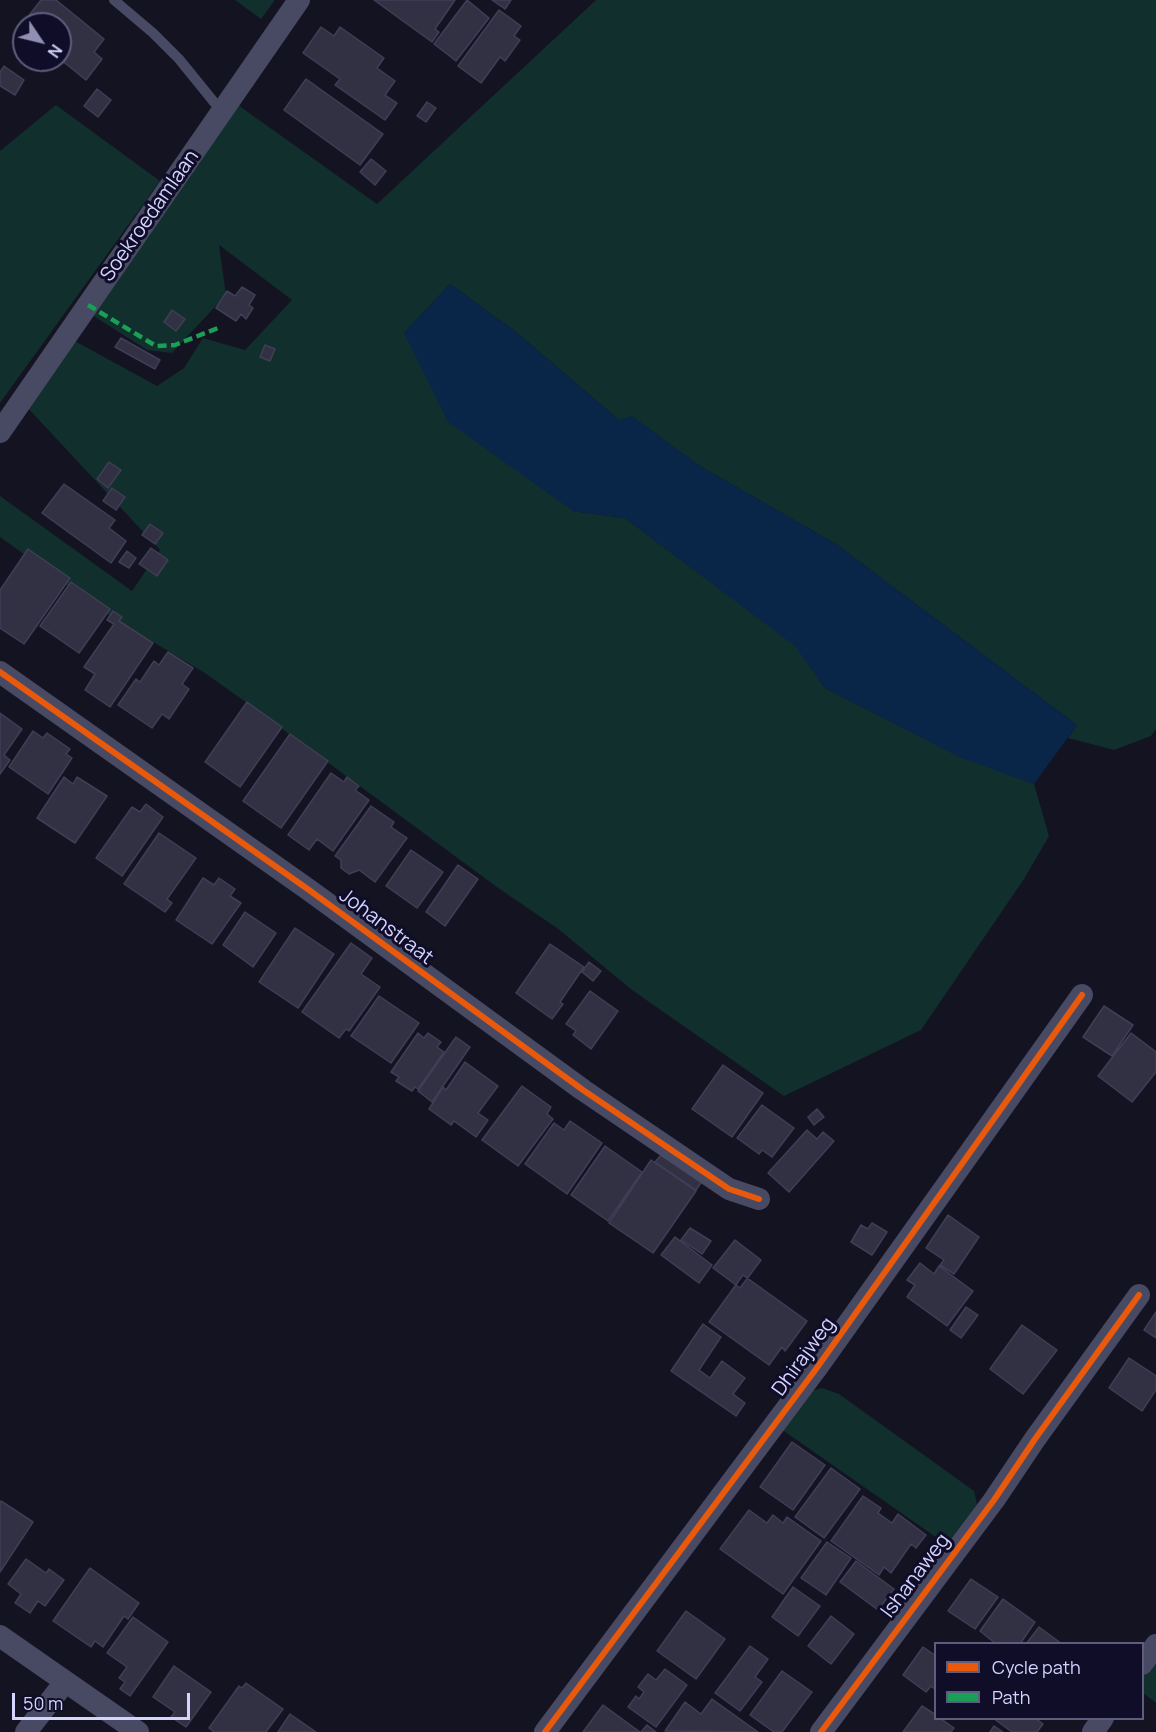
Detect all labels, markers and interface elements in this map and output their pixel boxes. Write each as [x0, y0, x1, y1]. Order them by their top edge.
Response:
north arrow [12, 12, 72, 72]
text: N [43, 40, 67, 62]
street label: Soekroedamlaan [96, 146, 204, 286]
street label: Johanstraat [334, 884, 438, 970]
street label: Dhirajweg [767, 1313, 841, 1401]
street label: Ishanaweg [877, 1529, 955, 1623]
legend [934, 1642, 1144, 1720]
text: Cycle path [992, 1655, 1081, 1679]
scale bar [15, 1681, 194, 1719]
text: Path [992, 1685, 1030, 1709]
text: 50 m [23, 1691, 63, 1715]

